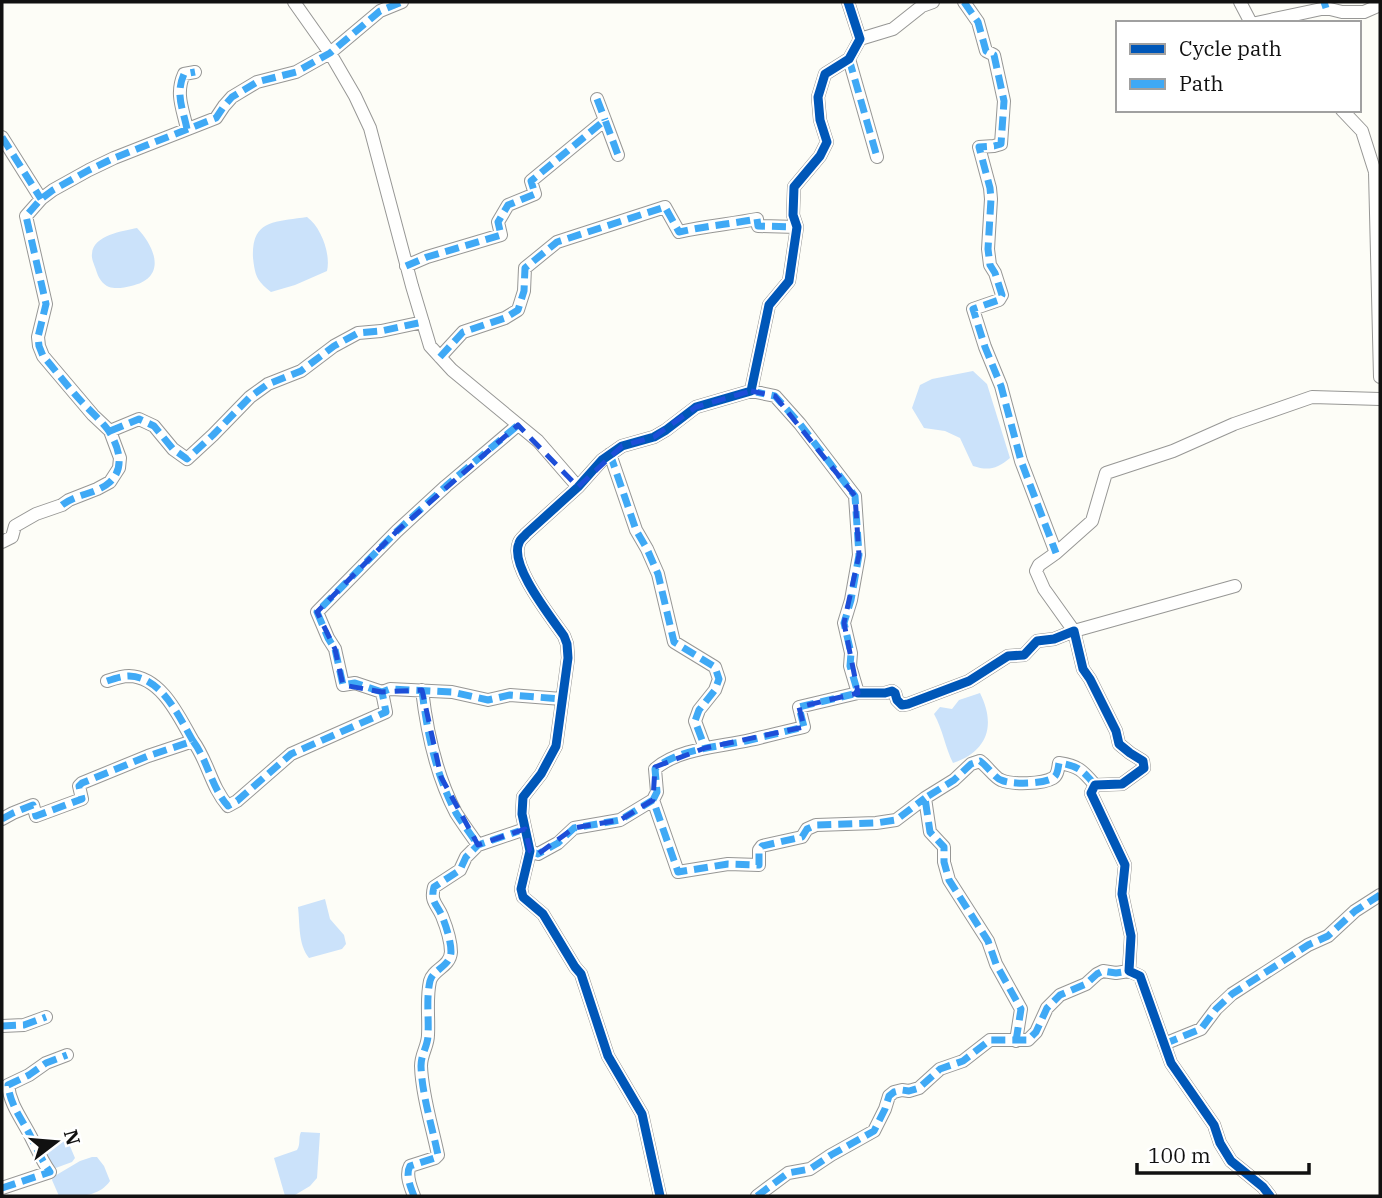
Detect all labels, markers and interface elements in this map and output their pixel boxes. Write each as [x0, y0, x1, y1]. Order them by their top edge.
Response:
legend [1116, 21, 1361, 112]
text: Cycle path [1179, 34, 1282, 62]
text: Path [1179, 69, 1224, 97]
north arrow [21, 1107, 91, 1177]
text: N [59, 1127, 86, 1148]
scale bar [1137, 1132, 1308, 1176]
text: 100 m [1148, 1141, 1211, 1169]

